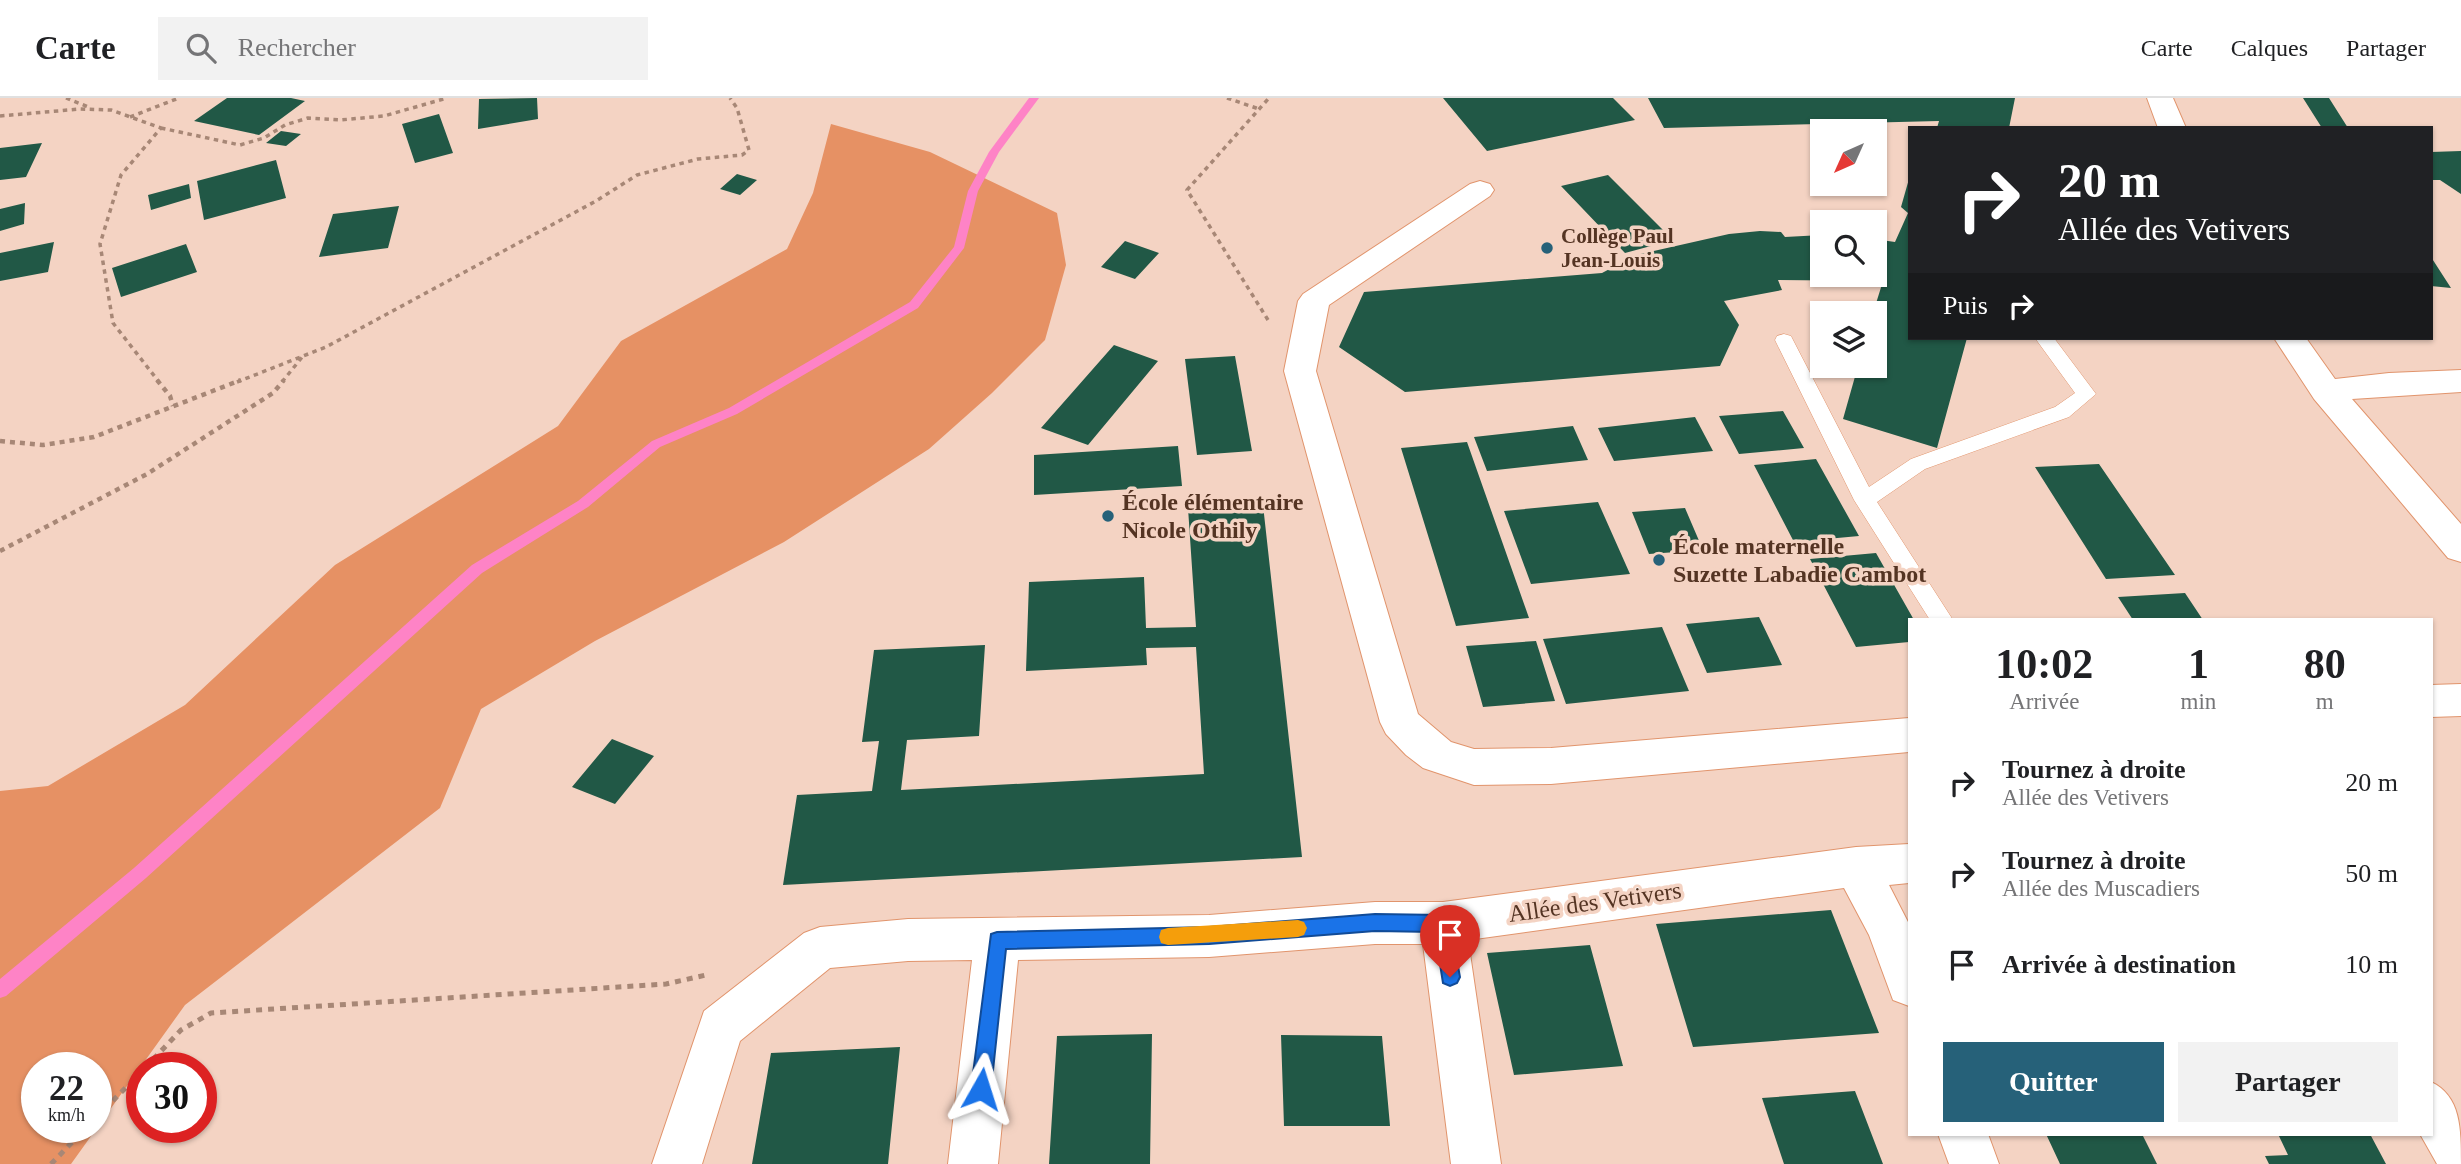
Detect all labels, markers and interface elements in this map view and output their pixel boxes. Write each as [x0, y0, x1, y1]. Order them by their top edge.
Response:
search box [158, 17, 648, 80]
icon: search [182, 29, 220, 67]
text: Carte [35, 30, 116, 66]
text: Rechercher [238, 33, 356, 62]
text: Carte [2141, 35, 2193, 61]
text: Calques [2231, 35, 2308, 61]
text: Partager [2346, 35, 2426, 61]
north arrow [1810, 119, 1886, 196]
map controls [1810, 119, 1887, 378]
text: 20 m [2058, 153, 2160, 208]
icon: right [1943, 154, 2034, 245]
button: search [1810, 210, 1887, 287]
text: Allée des Vetivers [2058, 211, 2290, 247]
place label: Collège Paul Jean-Louis [1561, 224, 1674, 272]
marker: Collège Paul Jean-Louis [1539, 240, 1555, 256]
icon: right [2002, 287, 2040, 325]
text: Puis [1943, 291, 1988, 320]
button: layers [1810, 301, 1887, 378]
place label: École élémentaire Nicole Othily [1122, 489, 1304, 543]
marker: École élémentaire Nicole Othily [1100, 508, 1116, 524]
place label: École maternelle Suzette Labadie Cambot [1673, 533, 1926, 587]
marker: École maternelle Suzette Labadie Cambot [1651, 552, 1667, 568]
text: 10:02 [1995, 641, 2093, 687]
text: 1 [2188, 641, 2209, 687]
text: 80 [2304, 641, 2346, 687]
text: Arrivée [2009, 689, 2079, 714]
text: min [2181, 689, 2216, 714]
text: m [2316, 689, 2334, 714]
text: Tournez à droite [2002, 755, 2185, 784]
icon: right [1943, 764, 1981, 802]
text: 20 m [2345, 768, 2398, 797]
text: Allée des Vetivers [2002, 785, 2169, 810]
text: Tournez à droite [2002, 846, 2185, 875]
icon: right [1943, 855, 1981, 893]
text: 50 m [2345, 859, 2398, 888]
text: Allée des Muscadiers [2002, 876, 2200, 901]
street label: Allée des Vetivers [1507, 877, 1683, 927]
pin [1420, 905, 1480, 977]
icon: arrive [1431, 916, 1469, 954]
icon: arrive [1943, 946, 1981, 984]
text: Arrivée à destination [2002, 950, 2236, 979]
text: 10 m [2345, 950, 2398, 979]
button: Quitter [1943, 1042, 2164, 1122]
button: Partager [2178, 1042, 2398, 1122]
speed limit sign: 30 [126, 1052, 217, 1143]
position arrow [944, 1052, 1018, 1126]
text: 22 [49, 1069, 84, 1108]
text: km/h [48, 1105, 85, 1125]

